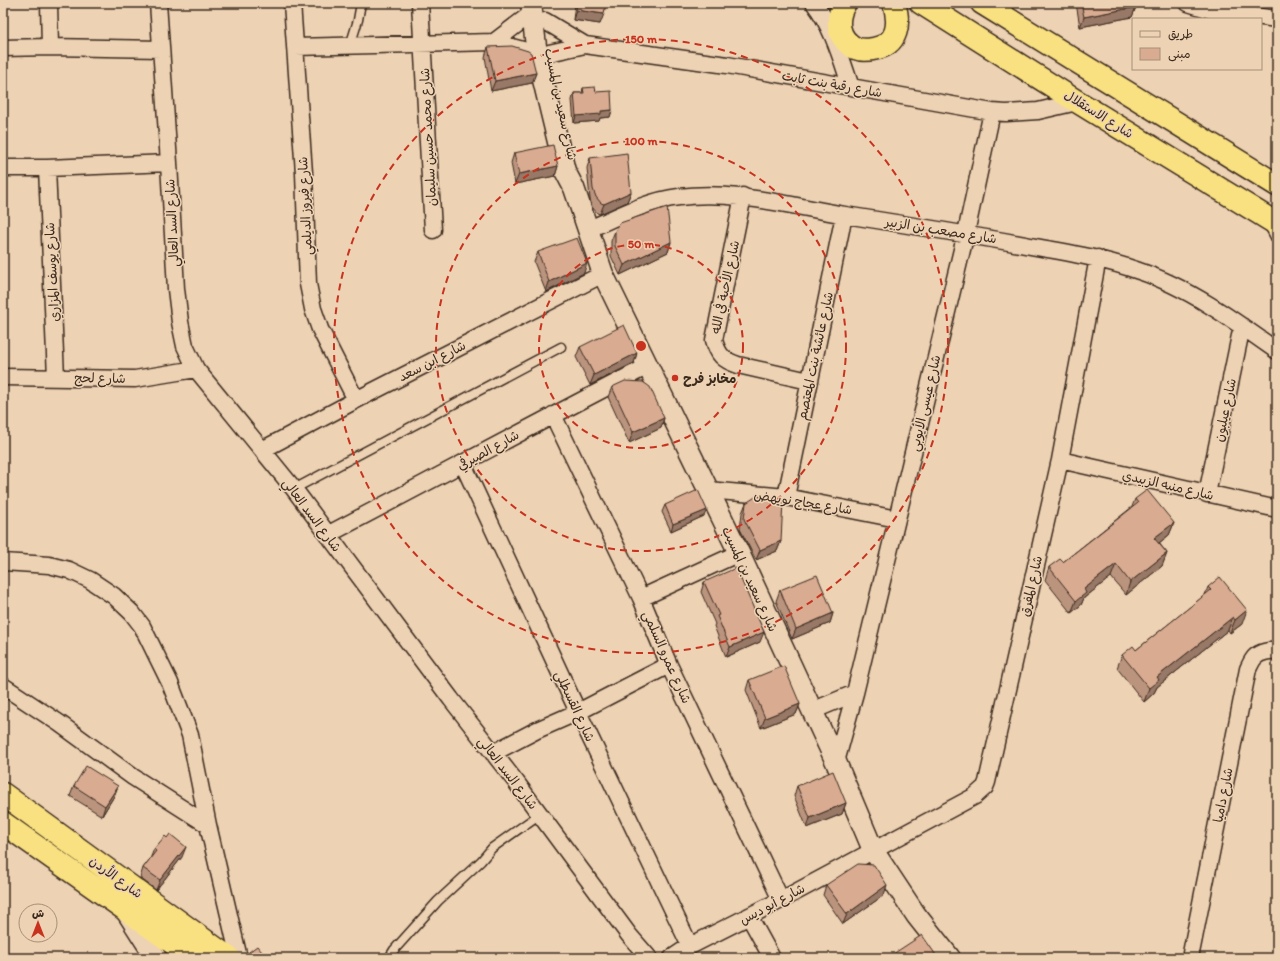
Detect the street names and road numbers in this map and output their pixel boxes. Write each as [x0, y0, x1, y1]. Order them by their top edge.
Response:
street label: شارع سعيد بن المسيب [540, 47, 580, 162]
street label: شارع محمد حسين سليمان [417, 67, 441, 207]
street label: شارع رقية بنت ثابت [780, 68, 883, 102]
street label: شارع الاستقلال [1061, 87, 1136, 143]
street label: شارع فيروز الديلمي [295, 156, 319, 256]
street label: شارع السد العالي [162, 178, 186, 267]
street label: شارع مصعب بن الزبير [883, 214, 998, 248]
street label: شارع يوسف المزاري [42, 222, 64, 322]
street label: شارع الأحبة في الله [707, 239, 744, 335]
street label: شارع عائشة بنت المعتصم [794, 291, 839, 422]
street label: شارع ابن سعد [396, 338, 469, 386]
street label: شارع عيسى الأيوبي [906, 353, 947, 453]
street label: شارع لحج [74, 370, 126, 388]
street label: شارع عيلبون [1211, 377, 1241, 443]
street label: شارع الصيرفي [454, 426, 523, 475]
street label: شارع منبه الزبيدي [1120, 467, 1215, 505]
street label: شارع السد العالي [276, 475, 344, 557]
street label: شارع عجاج نويهض [752, 487, 853, 519]
street label: شارع سعيد بن المسيب [717, 524, 781, 635]
street label: شارع المفرق [1017, 554, 1047, 618]
street label: شارع عمرو السلمي [636, 608, 694, 707]
street label: شارع القسطلي [548, 668, 598, 746]
street label: شارع السد العالي [472, 734, 541, 815]
street label: شارع داميا [1210, 766, 1238, 824]
street label: شارع الأردن [85, 852, 146, 903]
street label: شارع أبو ديس [737, 881, 808, 929]

